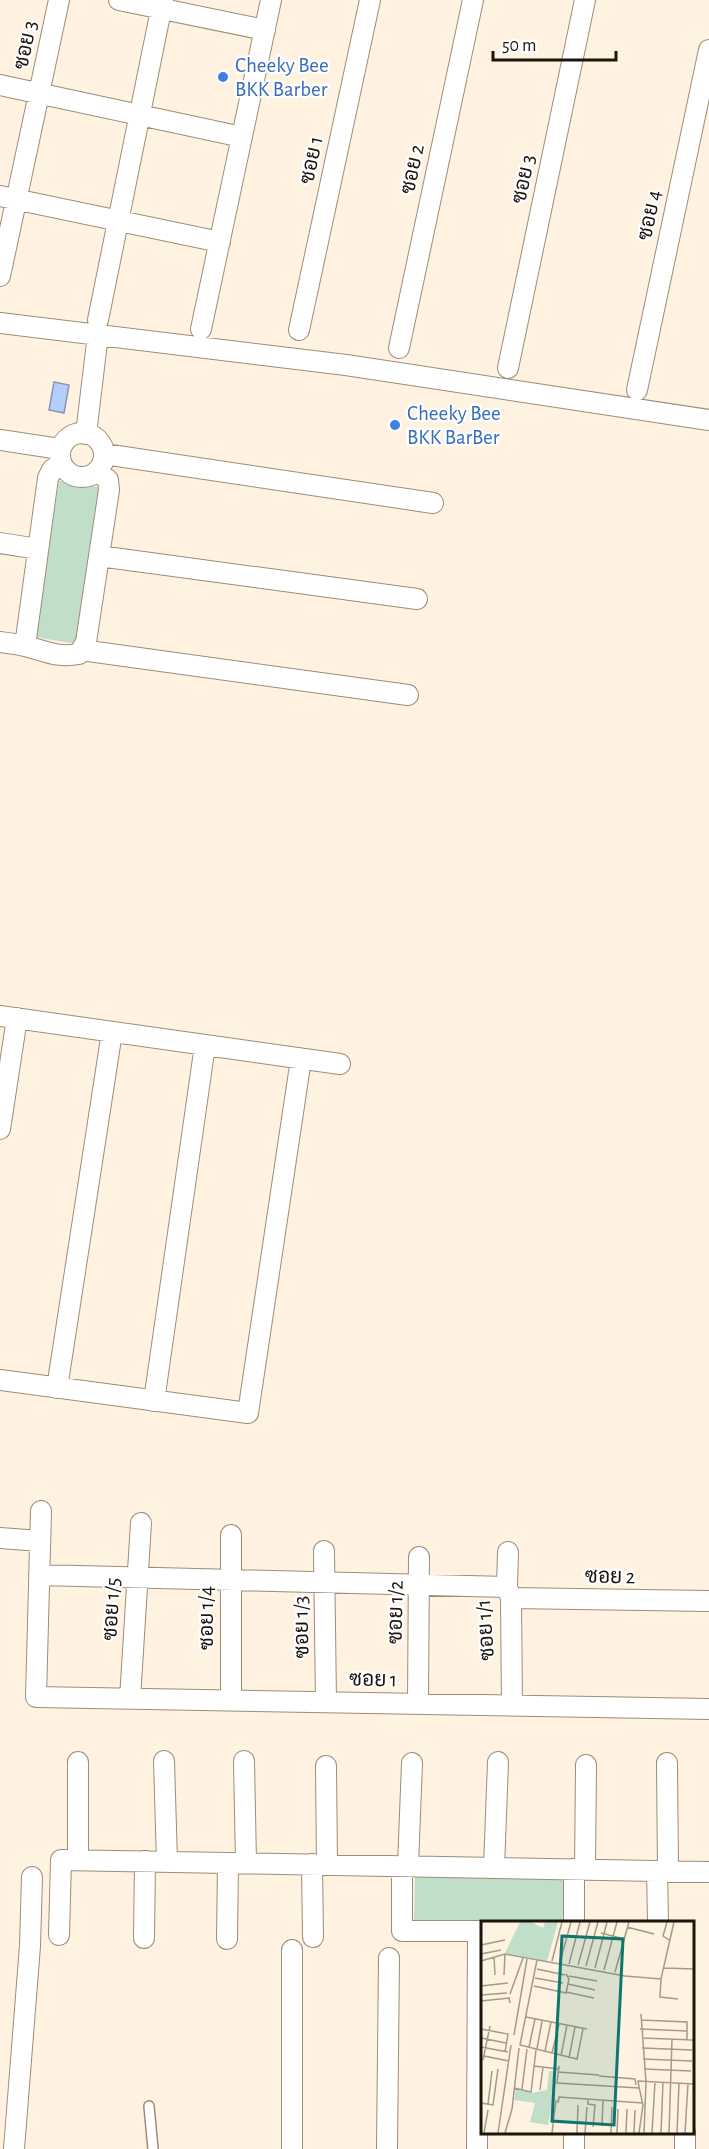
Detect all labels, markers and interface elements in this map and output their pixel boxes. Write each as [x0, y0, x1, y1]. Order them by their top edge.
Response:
street label: ซอย 3 [10, 19, 41, 71]
scale bar [493, 24, 616, 62]
text: 50 m [502, 37, 536, 55]
place label: Cheeky Bee BKK Barber [235, 55, 329, 100]
marker: Cheeky Bee BKK Barber [216, 70, 230, 84]
street label: ซอย 1 [296, 134, 327, 186]
street label: ซอย 2 [397, 142, 428, 196]
street label: ซอย 3 [508, 153, 539, 205]
street label: ซอย 4 [634, 188, 665, 242]
place label: Cheeky Bee BKK BarBer [407, 403, 501, 448]
marker: Cheeky Bee BKK BarBer [388, 418, 402, 432]
street label: ซอย 2 [585, 1566, 635, 1587]
street label: ซอย 1/5 [99, 1577, 124, 1641]
street label: ซอย 1/2 [384, 1580, 407, 1644]
street label: ซอย 1/4 [196, 1586, 217, 1650]
street label: ซอย 1/3 [290, 1595, 313, 1658]
street label: ซอย 1/1 [473, 1599, 498, 1661]
street label: ซอย 1 [349, 1669, 397, 1690]
inset map [481, 1921, 694, 2134]

